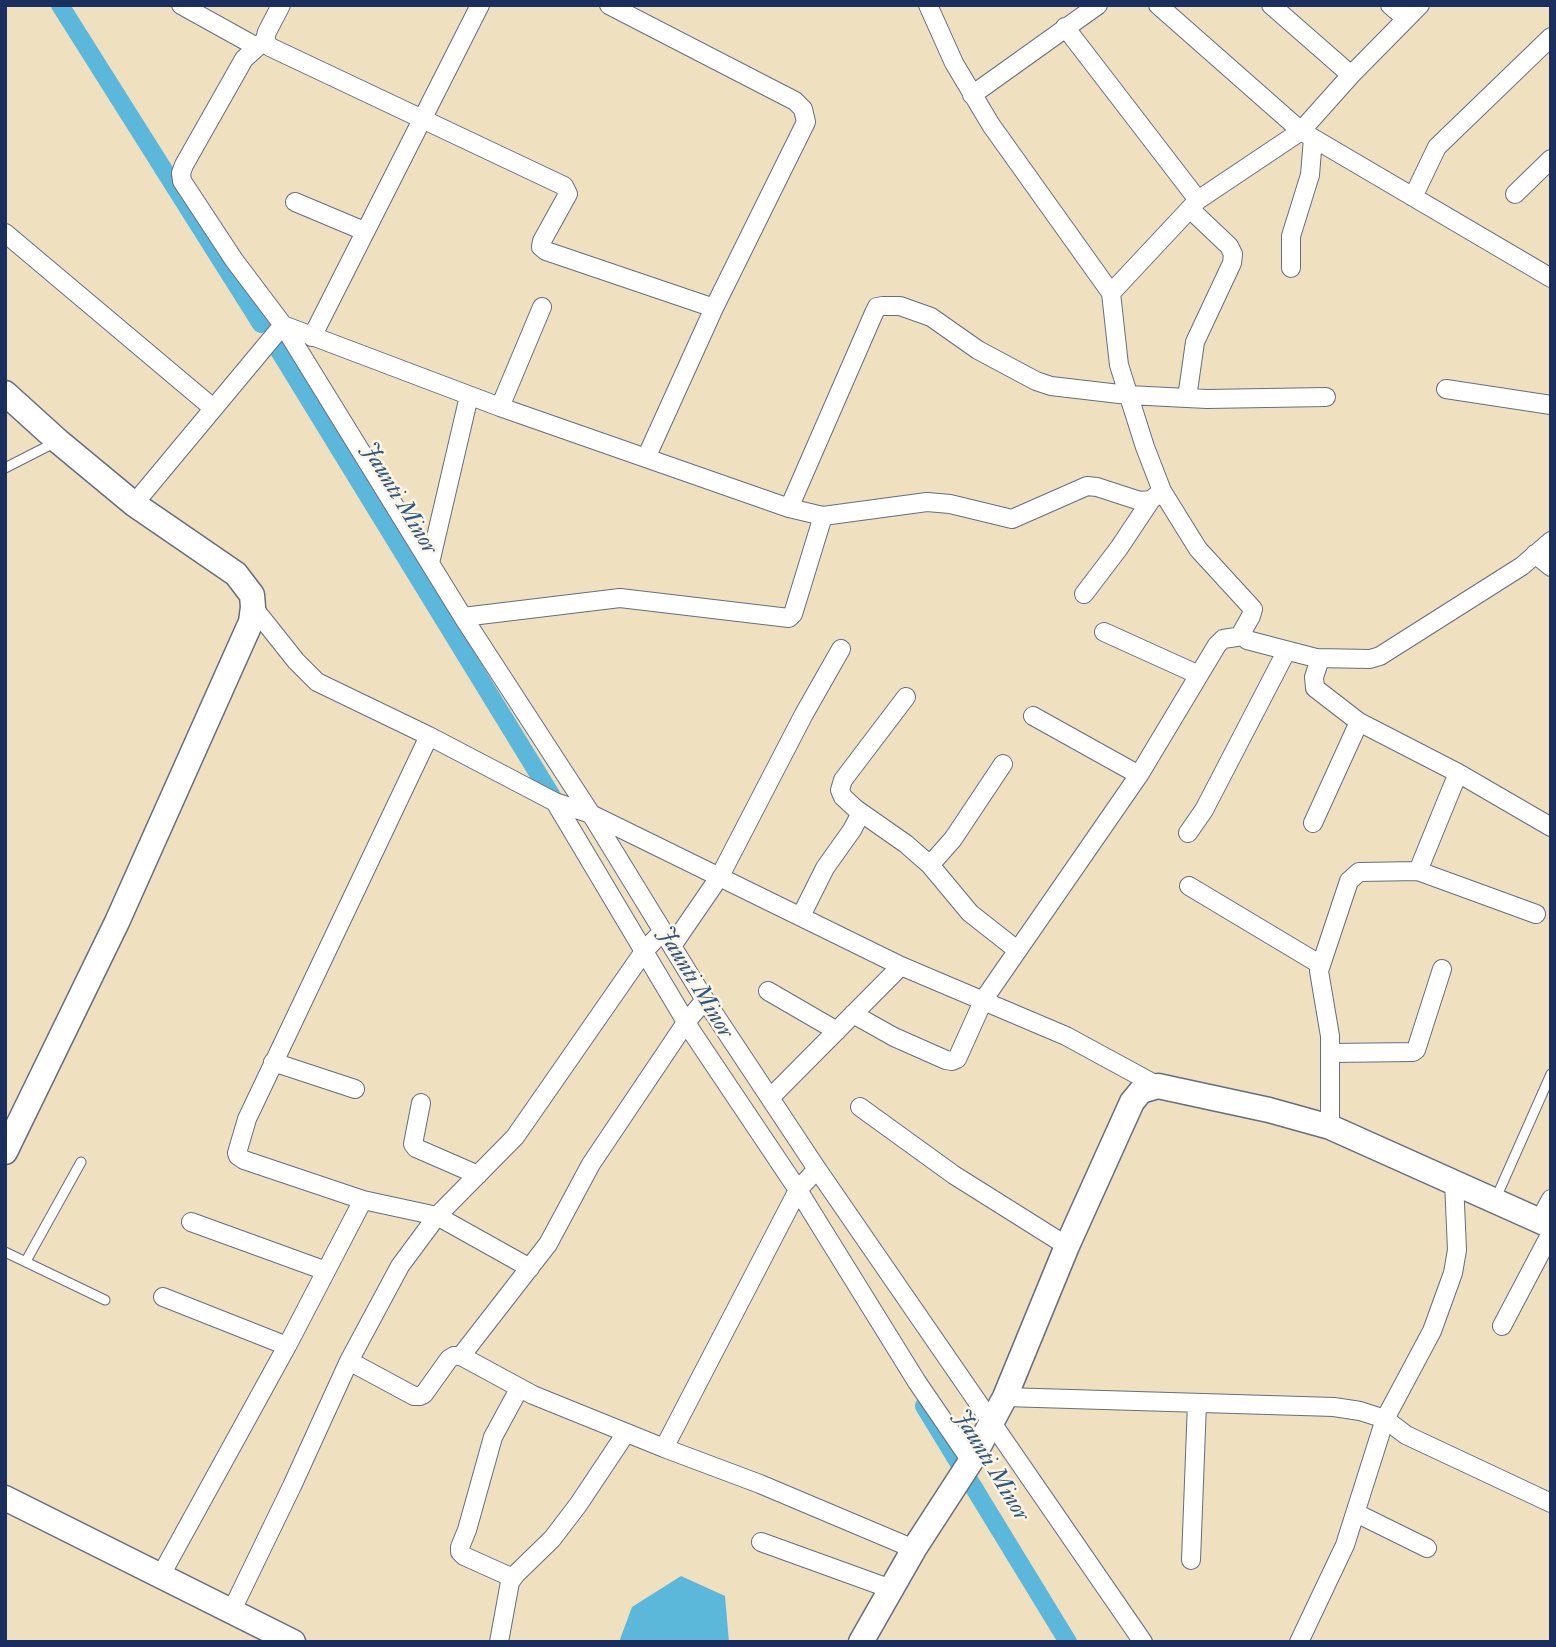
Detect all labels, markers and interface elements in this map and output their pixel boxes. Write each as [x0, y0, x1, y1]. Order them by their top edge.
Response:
water label: Jaunti Minor [353, 438, 443, 560]
water label: Jaunti Minor [649, 922, 739, 1044]
water label: Jaunti Minor [945, 1405, 1035, 1527]

